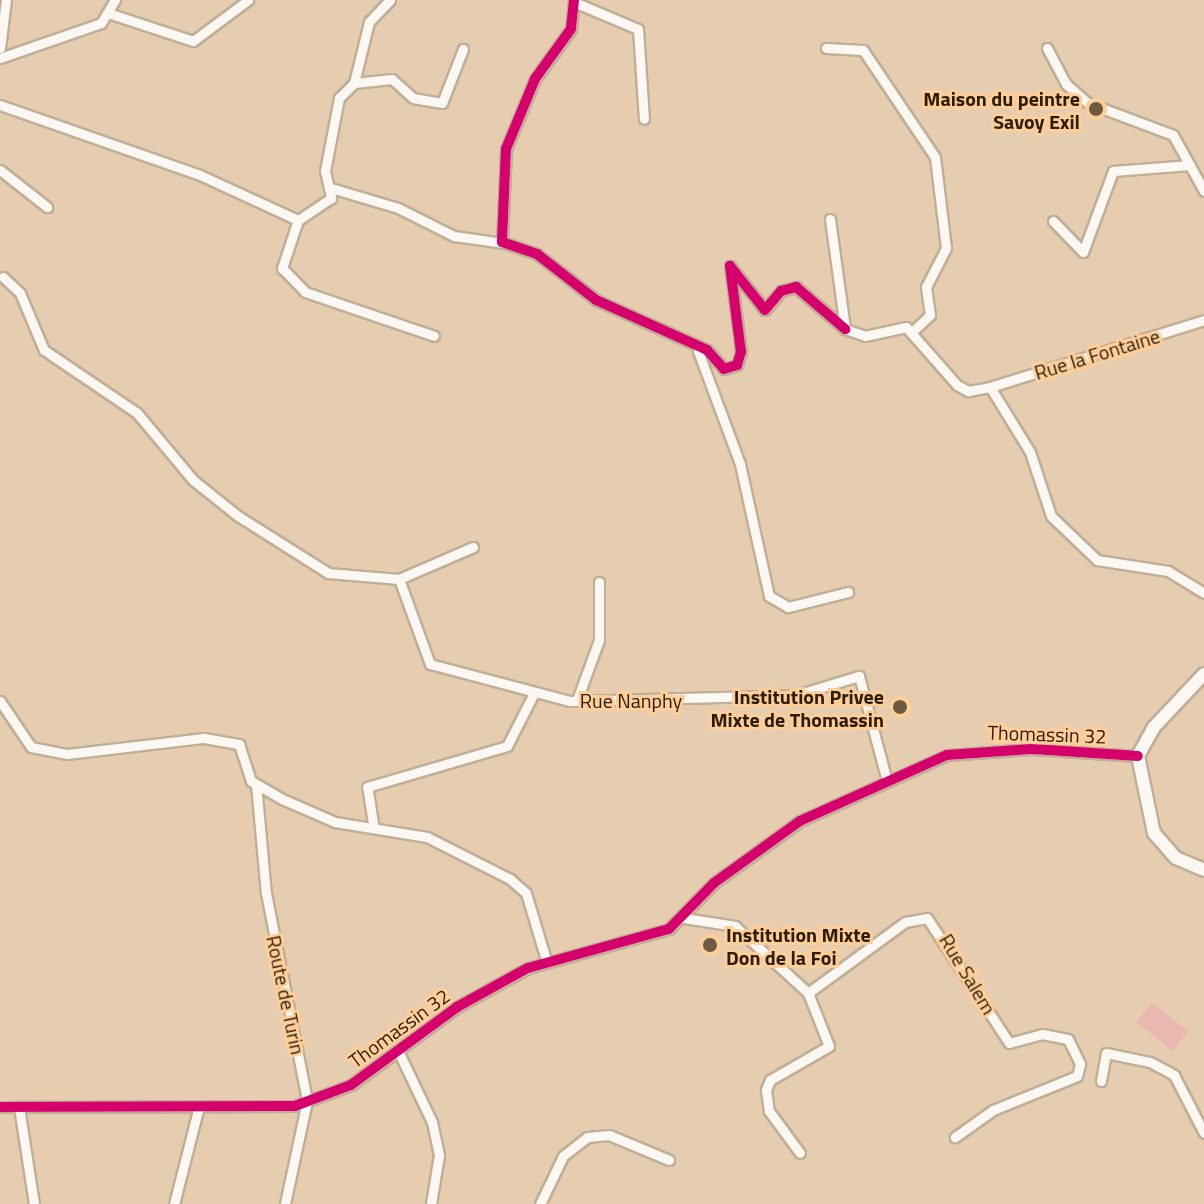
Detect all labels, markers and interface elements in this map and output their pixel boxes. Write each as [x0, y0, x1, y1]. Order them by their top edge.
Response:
place label: Maison du peintre Savoy Exil [923, 86, 1080, 133]
marker: Maison du peintre Savoy Exil [1087, 100, 1105, 118]
street label: Rue la Fontaine [1031, 324, 1163, 384]
place label: Institution Privee Mixte de Thomassin [710, 684, 884, 731]
street label: Rue Nanphy [580, 688, 682, 712]
marker: Institution Privee Mixte de Thomassin [891, 698, 909, 716]
street label: Thomassin 32 [987, 720, 1107, 748]
place label: Institution Mixte Don de la Foi [726, 922, 871, 969]
street label: Rue Salem [935, 929, 1001, 1019]
street label: Route de Turin [262, 933, 310, 1057]
marker: Institution Mixte Don de la Foi [701, 936, 719, 954]
street label: Thomassin 32 [344, 983, 454, 1073]

